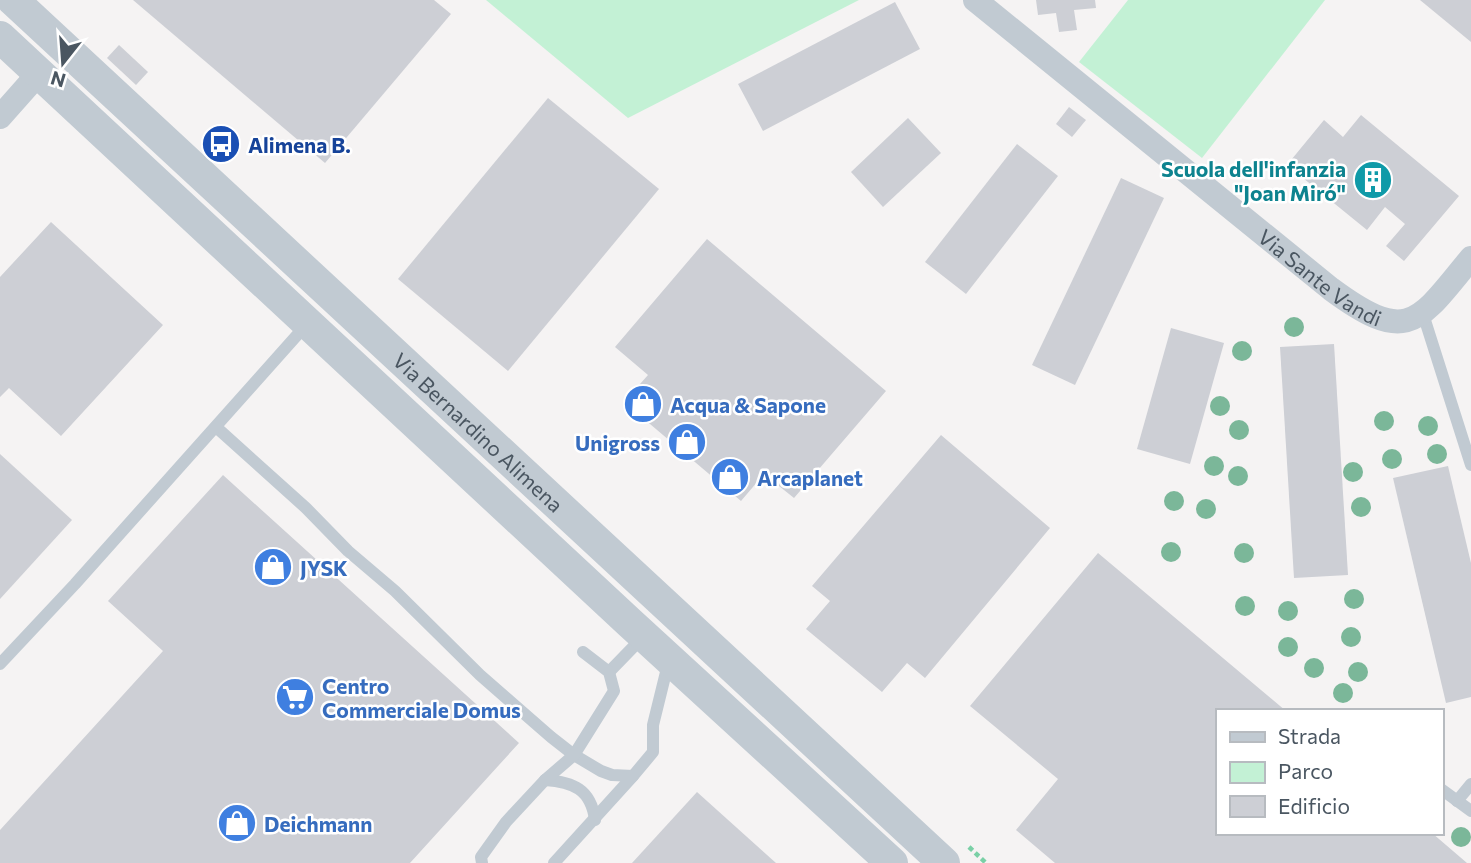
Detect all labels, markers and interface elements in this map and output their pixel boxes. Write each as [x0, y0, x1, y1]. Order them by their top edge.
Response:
north arrow [28, 28, 98, 98]
text: N [48, 67, 68, 93]
bus stop icon: Alimena B. [200, 123, 242, 165]
place label: Alimena B. [248, 132, 351, 157]
place label: Scuola dell'infanzia "Joan Miró" [1161, 156, 1346, 205]
building icon: Scuola dell'infanzia "Joan Miró" [1352, 159, 1394, 201]
street label: Via Sante Vandi [1254, 223, 1385, 330]
street label: Via Bernardino Alimena [388, 347, 569, 517]
shop icon: Acqua & Sapone [622, 383, 664, 425]
place label: Acqua & Sapone [670, 392, 826, 417]
shop icon: Unigross [666, 421, 708, 463]
place label: Unigross [575, 430, 660, 455]
shop icon: Arcaplanet [709, 456, 751, 498]
place label: Arcaplanet [757, 465, 863, 490]
shop icon: JYSK [252, 546, 294, 588]
place label: JYSK [300, 555, 348, 580]
place label: Centro Commerciale Domus [322, 673, 521, 722]
supermarket icon: Centro Commerciale Domus [274, 676, 316, 718]
legend [1216, 709, 1443, 835]
text: Strada [1278, 723, 1341, 748]
text: Parco [1278, 758, 1333, 783]
text: Edificio [1278, 793, 1350, 818]
shop icon: Deichmann [216, 802, 258, 844]
place label: Deichmann [264, 811, 372, 836]

